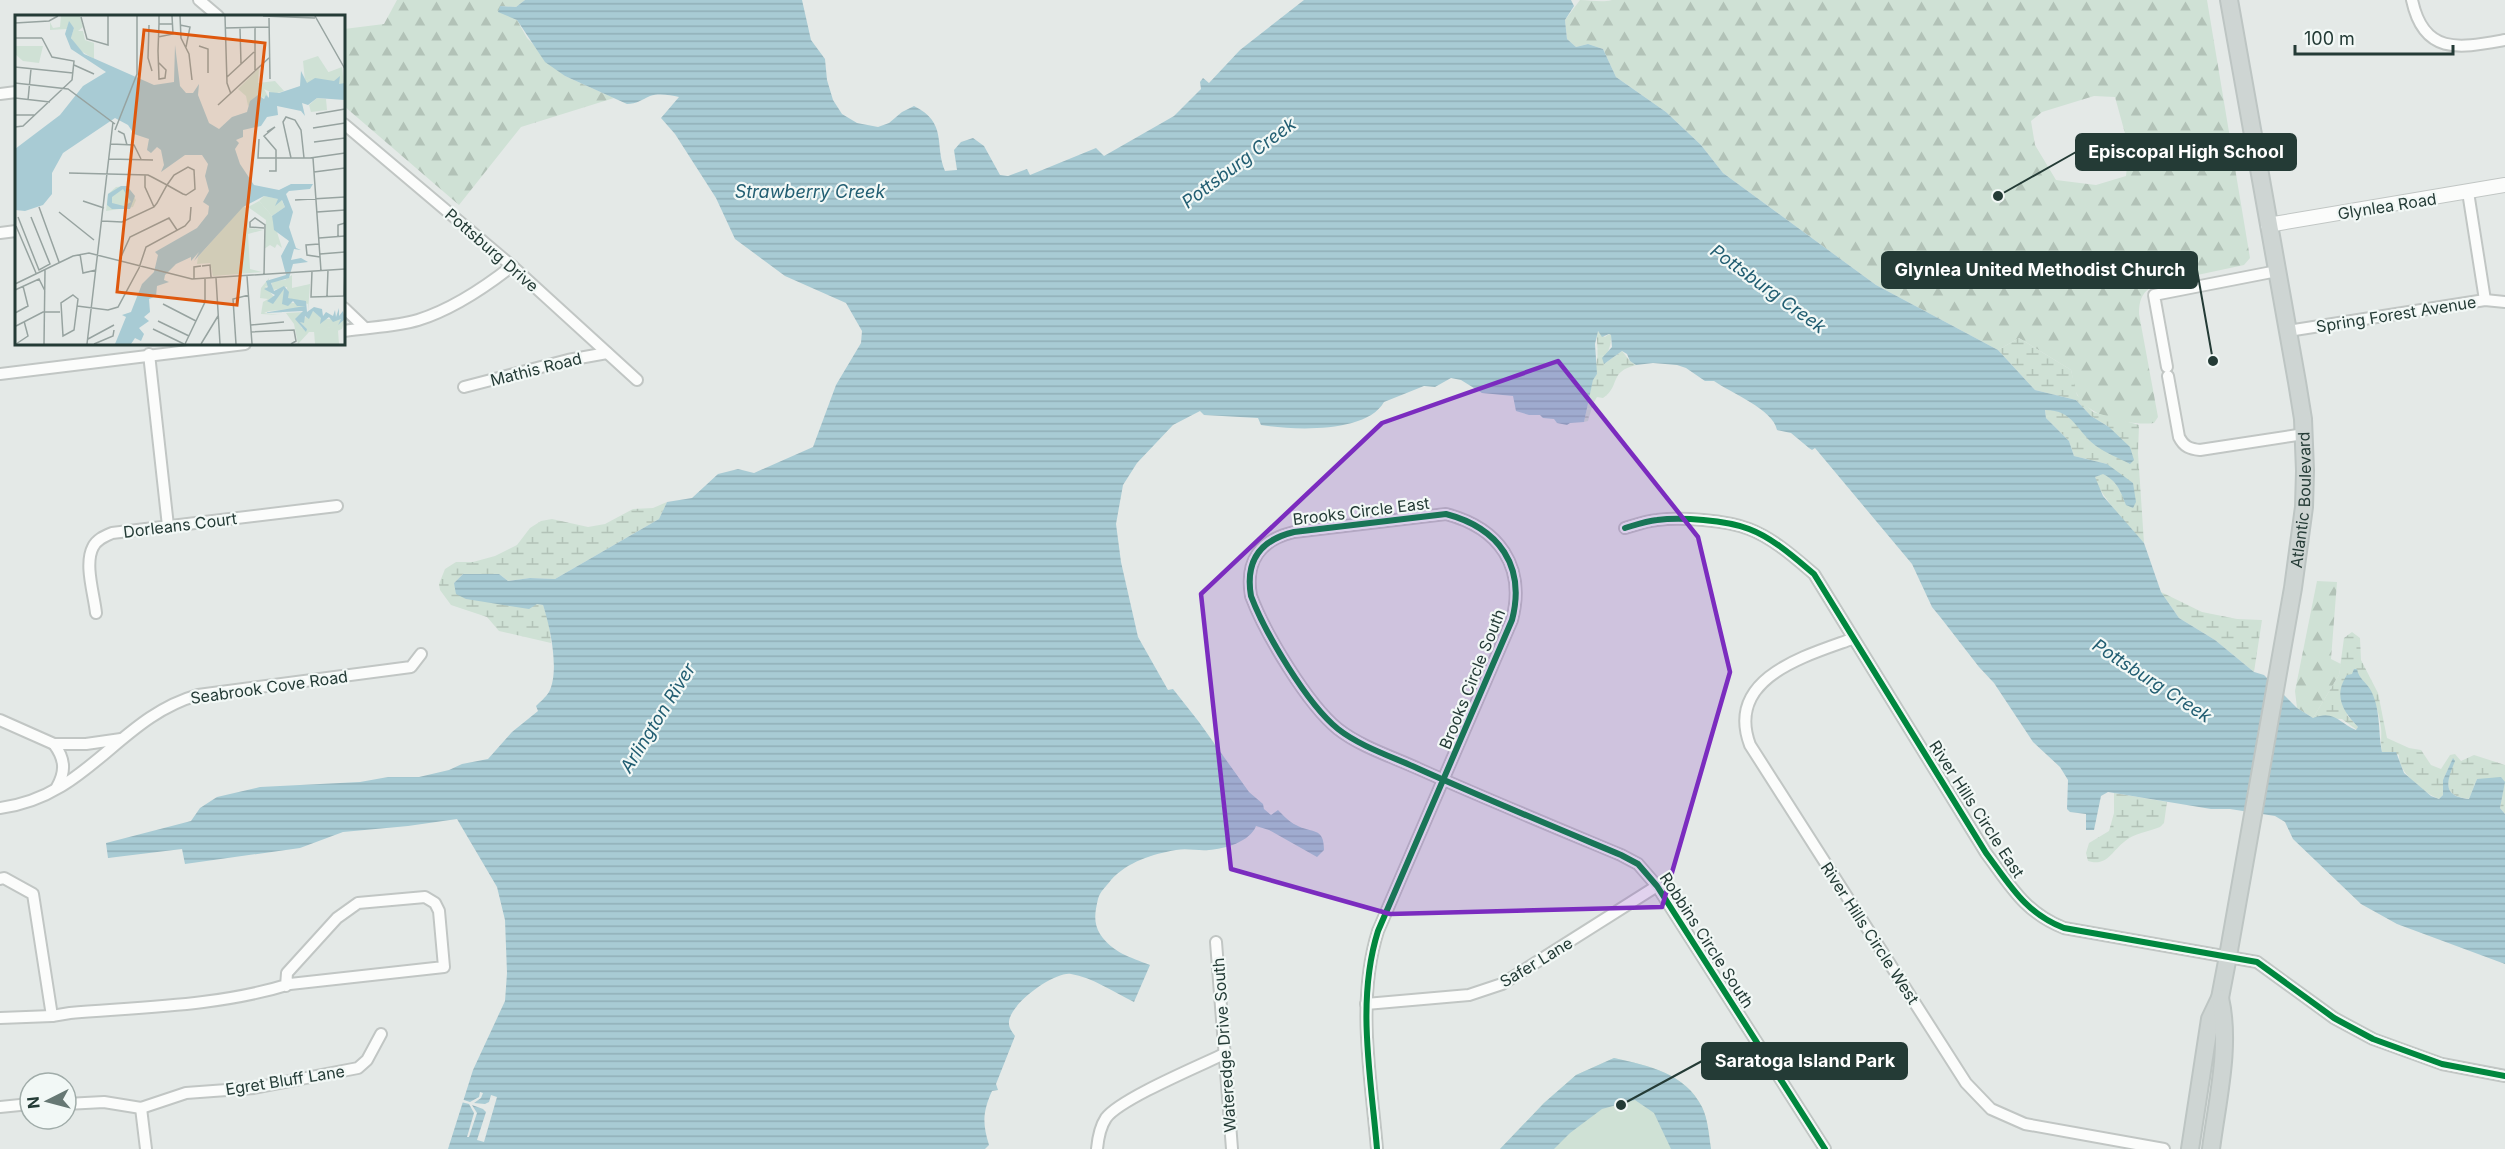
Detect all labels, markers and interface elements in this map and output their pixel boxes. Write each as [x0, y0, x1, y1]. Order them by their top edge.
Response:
inset map [15, 15, 345, 345]
scale bar [2295, 18, 2452, 56]
text: 100 m [2304, 28, 2355, 49]
water label: Pottsburg Creek [1178, 112, 1301, 212]
callout: Episcopal High School [2076, 134, 2296, 170]
text: Episcopal High School [2088, 141, 2284, 162]
water label: Strawberry Creek [735, 181, 886, 202]
street label: Glynlea Road [2336, 188, 2438, 224]
street label: Pottsburg Drive [441, 204, 543, 296]
water label: Pottsburg Creek [1707, 240, 1831, 338]
callout: Glynlea United Methodist Church [1882, 252, 2197, 288]
text: Glynlea United Methodist Church [1894, 259, 2186, 280]
street label: Spring Forest Avenue [2315, 291, 2477, 337]
street label: Mathis Road [488, 348, 584, 390]
street label: Atlantic Boulevard [2286, 431, 2315, 569]
street label: Brooks Circle East [1291, 493, 1431, 529]
street label: Dorleans Court [122, 508, 238, 542]
street label: Brooks Circle South [1435, 606, 1509, 752]
water label: Pottsburg Creek [2089, 634, 2217, 727]
water label: Arlington River [615, 658, 700, 777]
street label: Seabrook Cove Road [189, 666, 349, 708]
street label: River Hills Circle East [1925, 737, 2029, 881]
street label: River Hills Circle West [1817, 858, 1923, 1008]
street label: Robbins Circle South [1656, 868, 1758, 1012]
street label: Safer Lane [1496, 932, 1576, 992]
street label: Wateredge Drive South [1208, 957, 1240, 1133]
callout: Saratoga Island Park [1702, 1043, 1907, 1079]
text: Saratoga Island Park [1715, 1050, 1896, 1071]
street label: Egret Bluff Lane [224, 1061, 346, 1099]
north arrow [18, 1071, 78, 1131]
text: N [22, 1095, 44, 1110]

